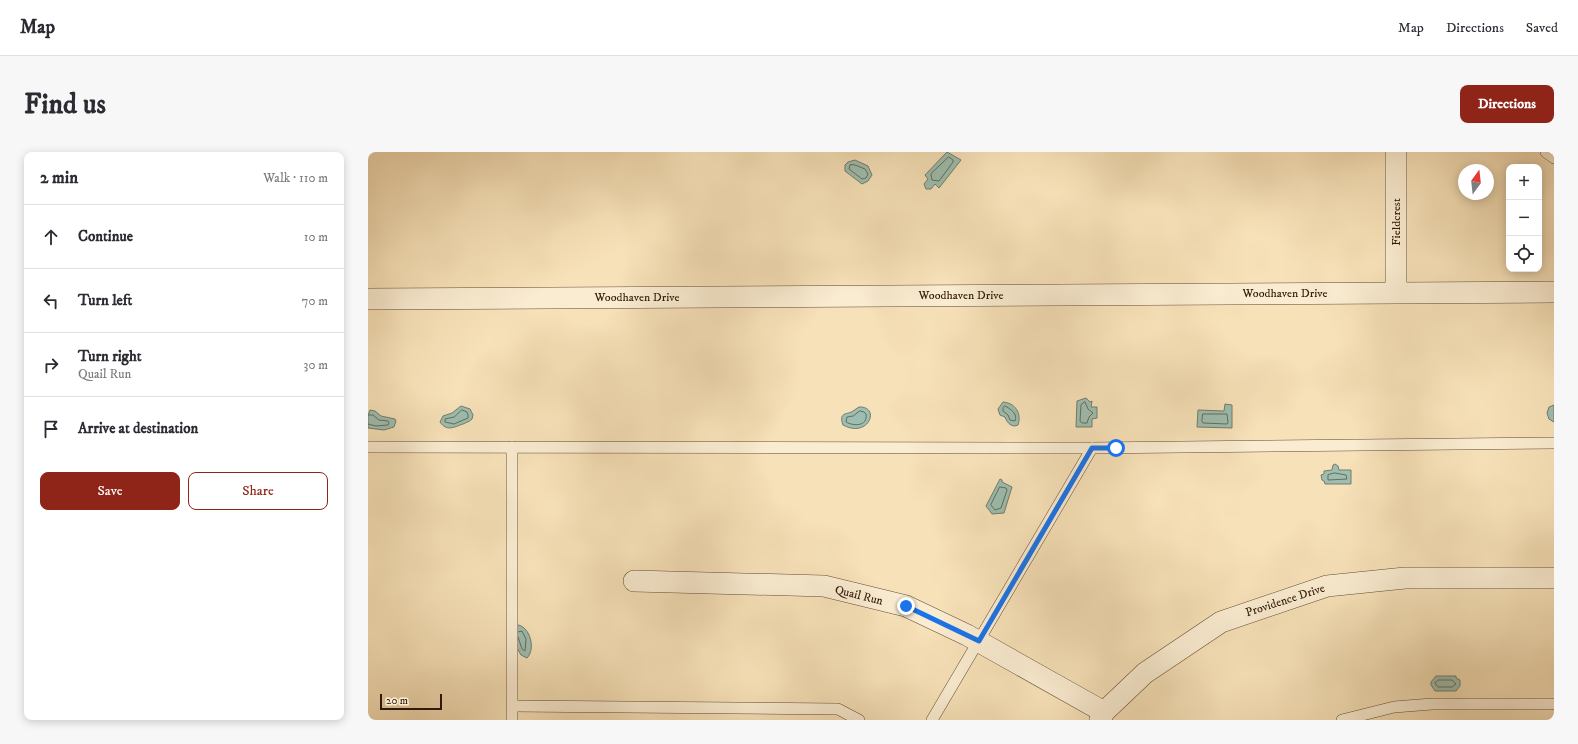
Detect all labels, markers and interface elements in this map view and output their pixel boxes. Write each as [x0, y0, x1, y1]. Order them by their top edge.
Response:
text: Map [20, 16, 55, 39]
text: Map [1398, 19, 1424, 37]
text: Directions [1446, 19, 1504, 37]
text: Saved [1526, 19, 1558, 37]
button: Directions [1460, 85, 1554, 123]
text: Find us [24, 87, 106, 122]
north arrow [1458, 164, 1494, 200]
map controls [1506, 164, 1542, 272]
button: + [1506, 164, 1542, 200]
text: 2 min [40, 167, 78, 189]
text: Walk · 110 m [263, 170, 328, 186]
street label: Fieldcrest [1389, 198, 1404, 246]
button: − [1506, 200, 1542, 236]
icon: ahead [40, 226, 62, 248]
text: Continue [78, 227, 133, 246]
text: 10 m [304, 229, 328, 245]
button: locate [1506, 236, 1542, 272]
street label: Woodhaven Drive [1241, 286, 1328, 301]
street label: Woodhaven Drive [917, 288, 1004, 303]
icon: left [40, 290, 62, 312]
street label: Woodhaven Drive [593, 290, 680, 305]
text: Turn left [78, 291, 132, 310]
text: 70 m [302, 293, 328, 309]
text: Turn right [78, 347, 141, 366]
icon: right [40, 354, 62, 376]
text: 30 m [304, 357, 328, 373]
text: Quail Run [78, 366, 131, 382]
icon: arrive [40, 418, 62, 440]
text: Arrive at destination [78, 419, 198, 438]
route start [1107, 439, 1125, 457]
button: Save [40, 472, 180, 510]
button: Share [188, 472, 328, 510]
street label: Providence Drive [1244, 581, 1327, 620]
street label: Quail Run [833, 582, 885, 609]
route end [897, 597, 915, 615]
scale bar [380, 692, 442, 711]
text: 20 m [386, 694, 408, 708]

